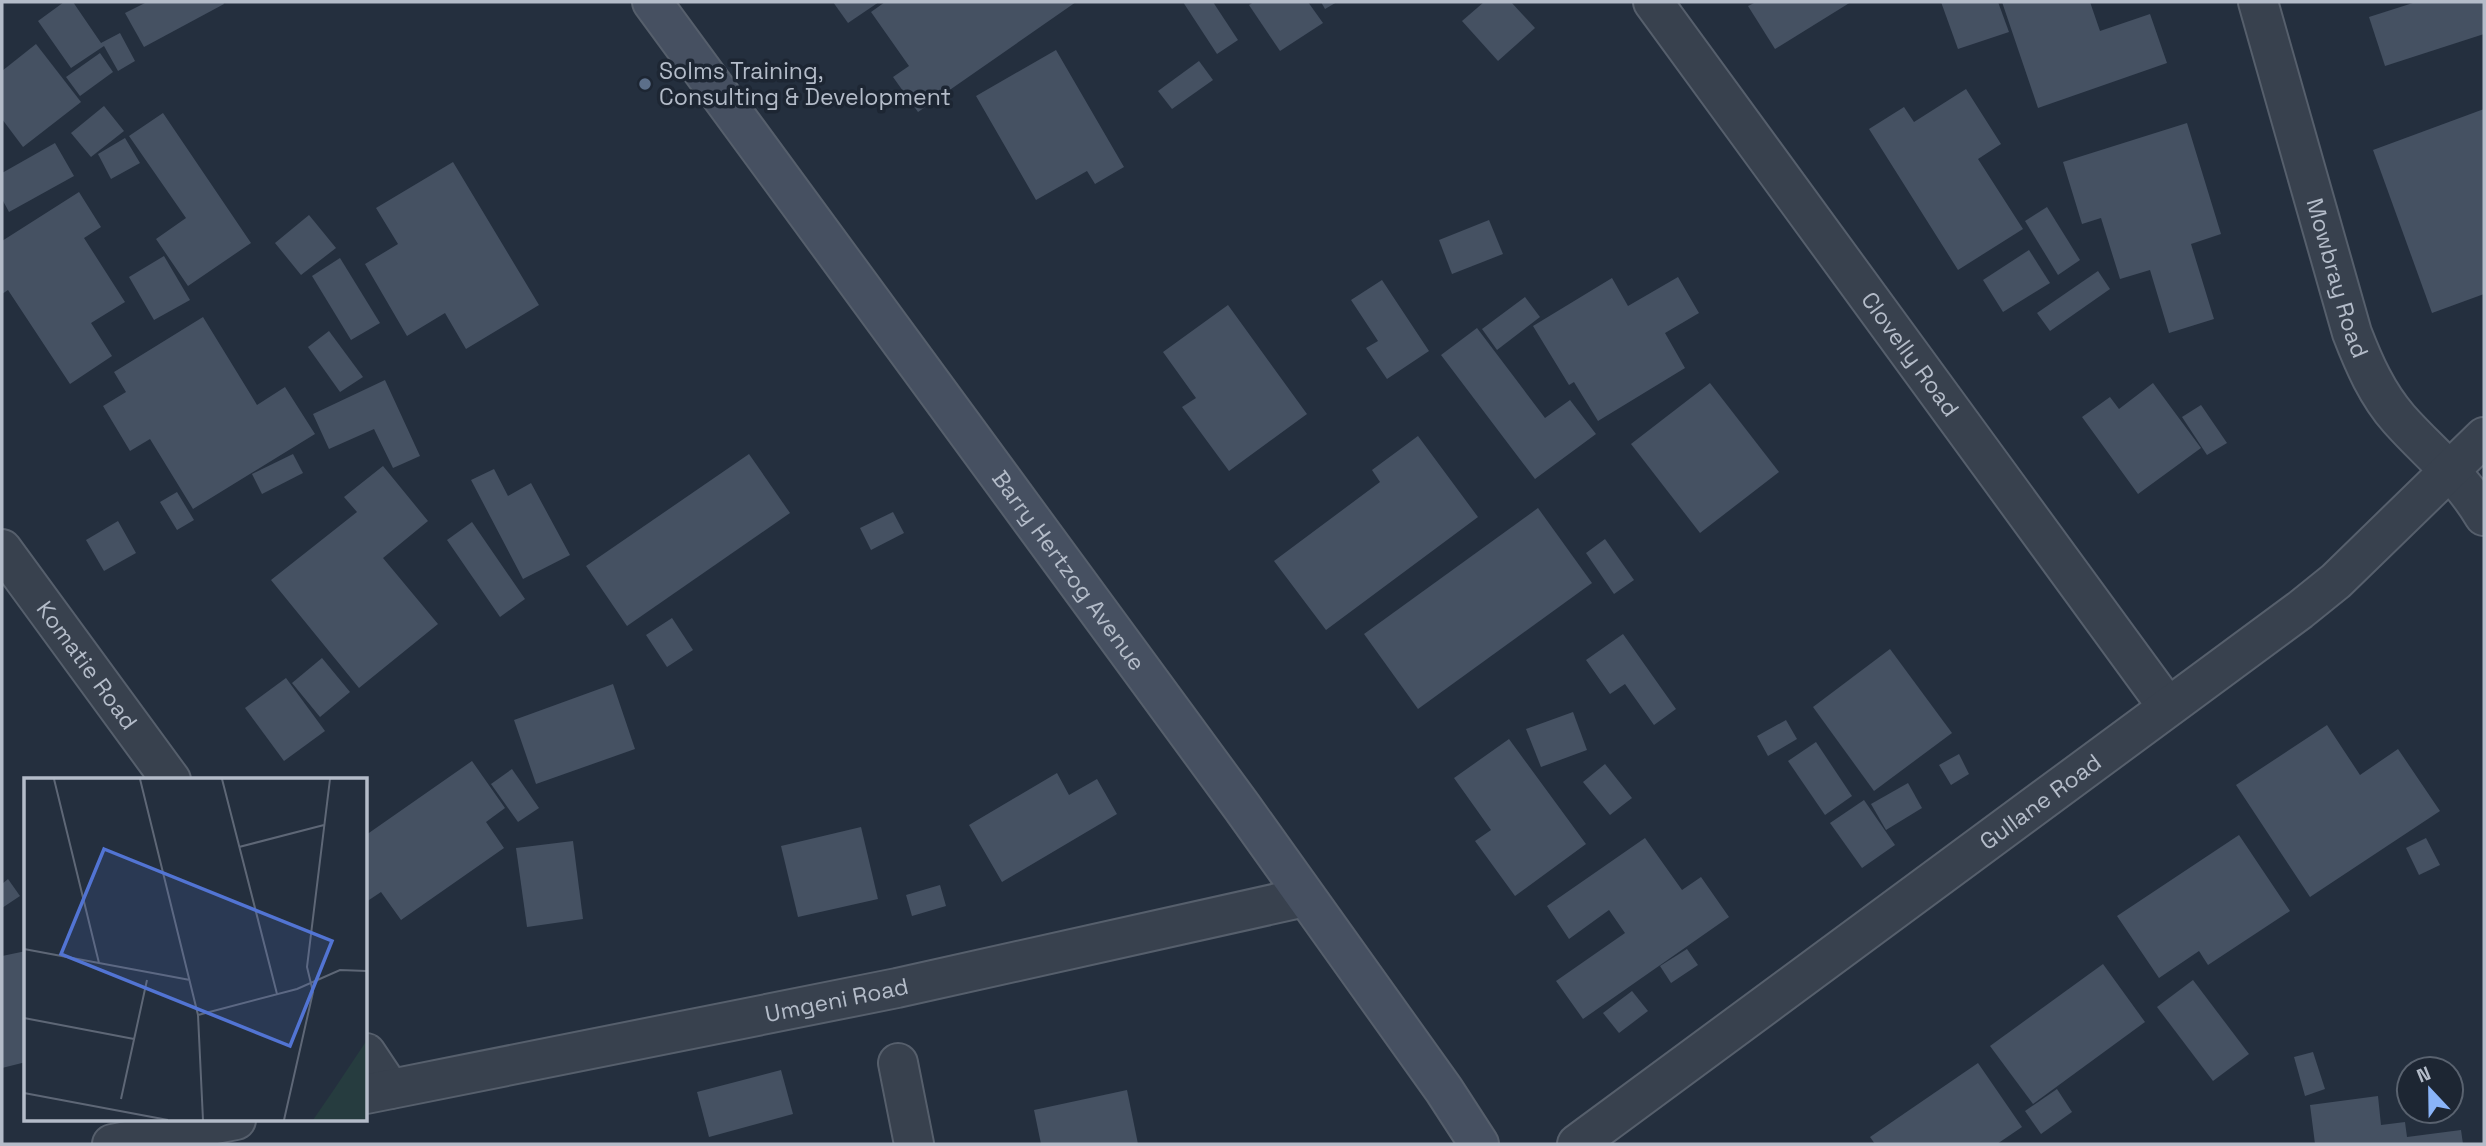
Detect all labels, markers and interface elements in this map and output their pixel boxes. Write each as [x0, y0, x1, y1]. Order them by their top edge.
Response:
place label: Solms Training, Consulting & Development [659, 56, 951, 112]
marker: Solms Training, Consulting & Development [637, 76, 653, 92]
street label: Mowbray Road [2299, 195, 2375, 362]
street label: Clovelly Road [1854, 286, 1966, 423]
street label: Barry Hertzog Avenue [985, 464, 1152, 677]
street label: Komatie Road [30, 595, 144, 736]
street label: Gullane Road [1974, 747, 2107, 857]
inset map [24, 778, 368, 1122]
street label: Umgeni Road [762, 971, 911, 1029]
north arrow [2395, 1055, 2465, 1125]
text: N [2413, 1061, 2434, 1089]

